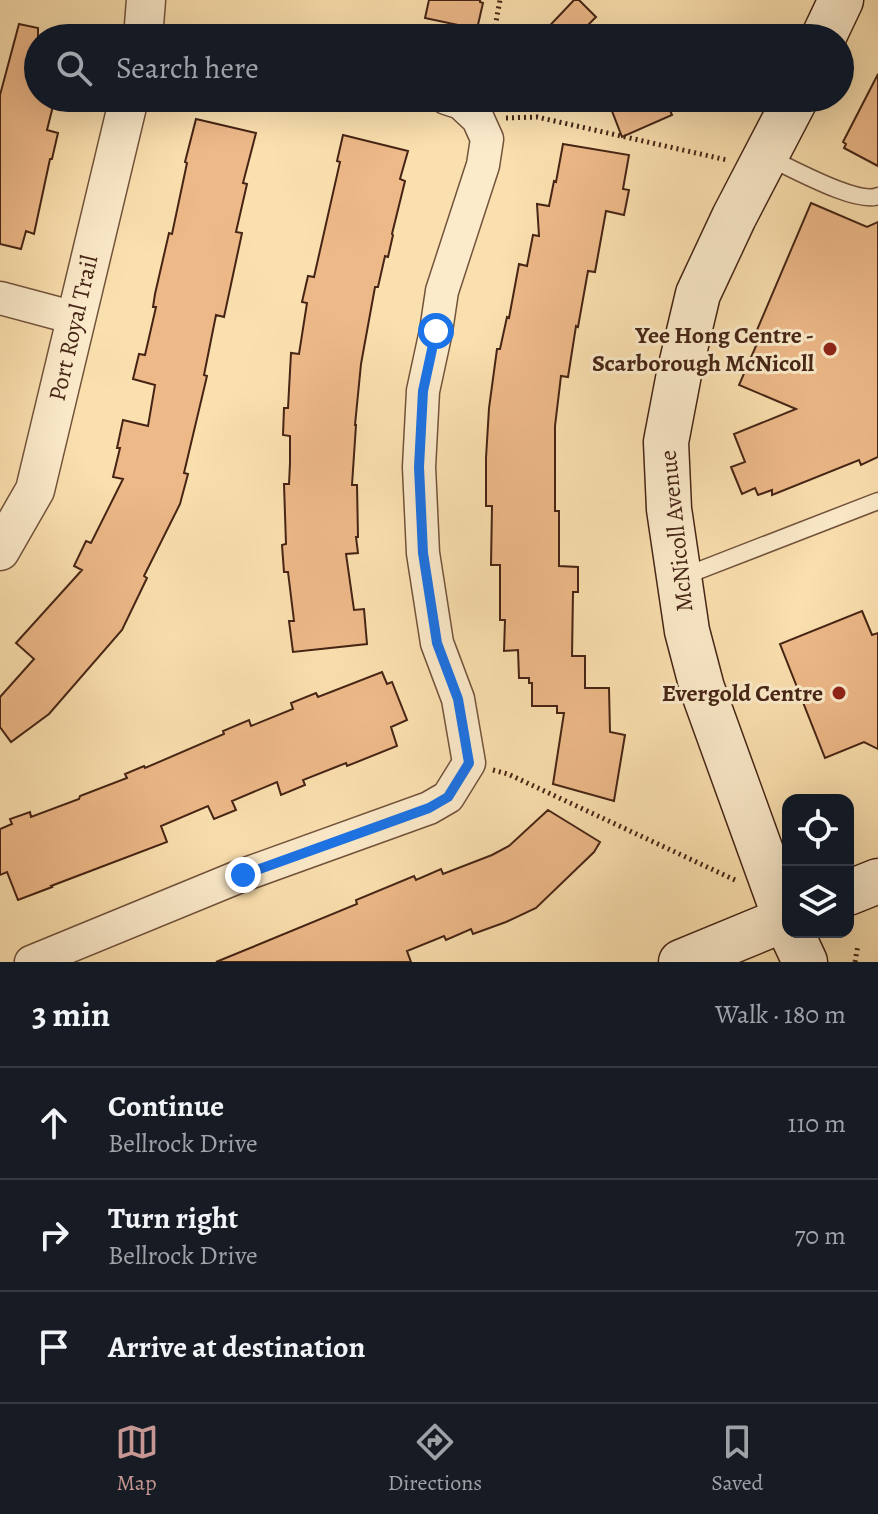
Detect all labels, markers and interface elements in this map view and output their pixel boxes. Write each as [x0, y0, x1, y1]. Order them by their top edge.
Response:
search box [24, 24, 854, 112]
icon: search [52, 46, 96, 90]
text: Search here [116, 48, 259, 88]
street label: Port Royal Trail [41, 252, 105, 404]
route start [418, 313, 454, 349]
place label: Yee Hong Centre - Scarborough McNicoll [592, 319, 815, 379]
marker: Yee Hong Centre - Scarborough McNicoll [821, 340, 839, 358]
street label: McNicoll Avenue [652, 448, 700, 614]
place label: Evergold Centre [662, 677, 823, 709]
marker: Evergold Centre [830, 684, 848, 702]
map controls [782, 794, 854, 938]
button: locate [782, 794, 854, 866]
route end [225, 857, 261, 893]
button: layers [782, 866, 854, 938]
text: 3 min [32, 991, 110, 1038]
text: Walk · 180 m [715, 997, 846, 1032]
text: Continue [108, 1086, 224, 1126]
icon: ahead [32, 1101, 76, 1145]
text: 110 m [788, 1106, 846, 1141]
text: Bellrock Drive [108, 1126, 258, 1161]
text: Turn right [108, 1198, 238, 1238]
icon: right [32, 1213, 76, 1257]
text: 70 m [794, 1218, 846, 1253]
text: Bellrock Drive [108, 1238, 258, 1273]
icon: arrive [32, 1325, 76, 1369]
text: Arrive at destination [108, 1327, 365, 1367]
tab: Map [115, 1420, 159, 1498]
tab: Directions [388, 1420, 482, 1498]
tab: Saved [711, 1420, 763, 1498]

